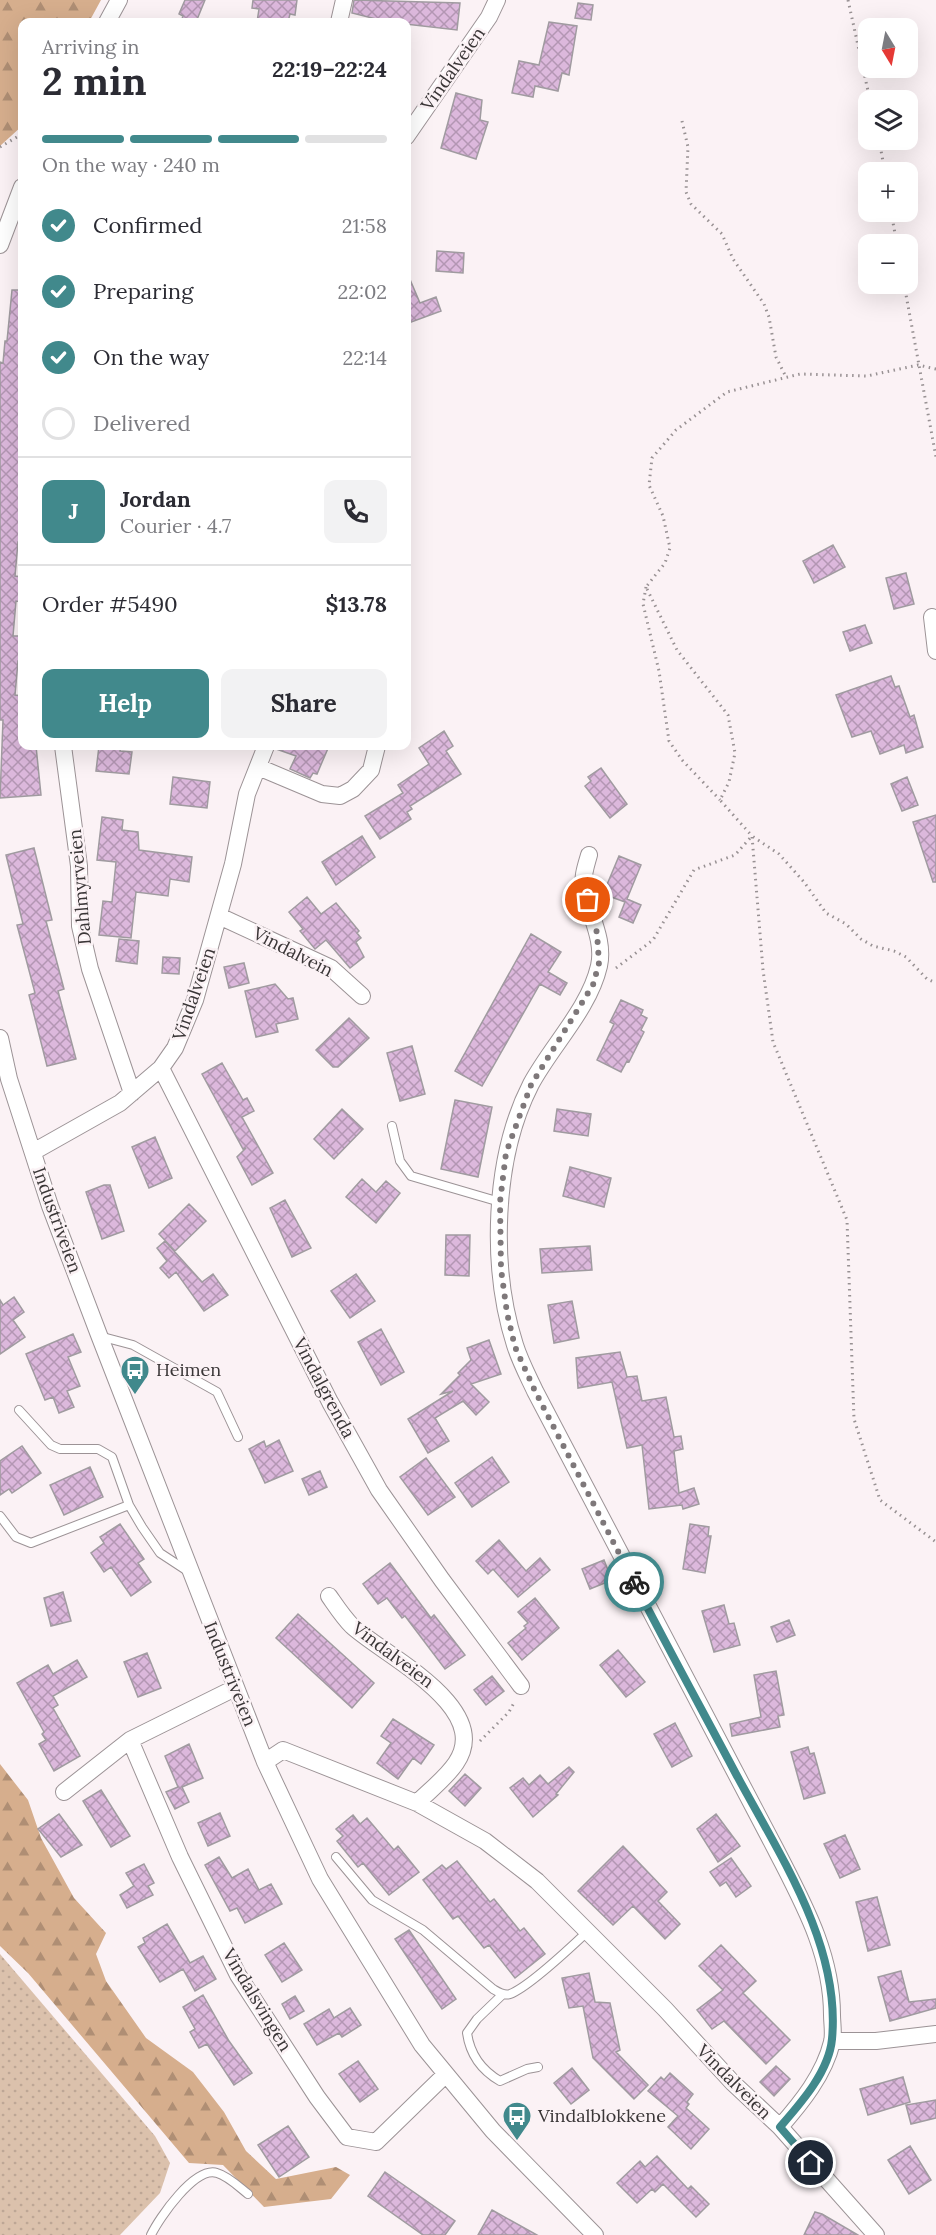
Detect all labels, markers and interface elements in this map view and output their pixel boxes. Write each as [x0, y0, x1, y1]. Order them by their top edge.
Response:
north arrow [858, 18, 918, 78]
map controls [858, 18, 918, 294]
street label: Vindalveien [415, 22, 490, 116]
text: Arriving in [42, 34, 139, 59]
text: 22:19–22:24 [272, 55, 387, 83]
text: 2 min [42, 56, 147, 106]
button: layers [858, 90, 918, 150]
text: On the way · 240 m [42, 152, 220, 177]
button: + [858, 162, 918, 222]
icon: check [42, 209, 75, 242]
text: Confirmed [93, 211, 202, 239]
text: 21:58 [342, 213, 387, 238]
button: − [858, 234, 918, 294]
icon: check [42, 275, 75, 308]
text: Preparing [93, 277, 193, 305]
text: 22:02 [338, 279, 387, 304]
icon: check [42, 341, 75, 374]
text: On the way [93, 343, 209, 371]
text: 22:14 [342, 345, 387, 370]
text: Delivered [93, 409, 191, 437]
button: phone [324, 480, 387, 543]
text: Jordan [120, 485, 191, 513]
text: J [69, 497, 78, 525]
text: Courier · 4.7 [120, 513, 231, 538]
text: Order #5490 [42, 590, 178, 618]
text: $13.78 [325, 590, 387, 618]
button: Help [42, 669, 209, 738]
button: Share [221, 669, 387, 738]
street label: Dahlmyrveien [63, 828, 96, 946]
pin [562, 874, 613, 925]
icon: bag [571, 883, 604, 916]
street label: Vindalvein [248, 921, 337, 982]
street label: Vindalveien [167, 944, 220, 1044]
street label: Industriveien [28, 1164, 87, 1276]
street label: Vindalgrenda [288, 1333, 361, 1442]
bus stop icon: Heimen [119, 1354, 151, 1396]
place label: Heimen [156, 1358, 221, 1381]
courier [604, 1552, 664, 1612]
icon: bike [618, 1566, 651, 1599]
street label: Vindalveien [347, 1616, 439, 1693]
street label: Industriveien [199, 1618, 262, 1730]
street label: Vindalsvingen [217, 1943, 297, 2056]
street label: Vindalveien [691, 2039, 777, 2124]
bus stop icon: Vindalblokkene [501, 2100, 533, 2142]
place label: Vindalblokkene [537, 2104, 666, 2127]
pin [785, 2137, 836, 2188]
icon: home [794, 2146, 827, 2179]

